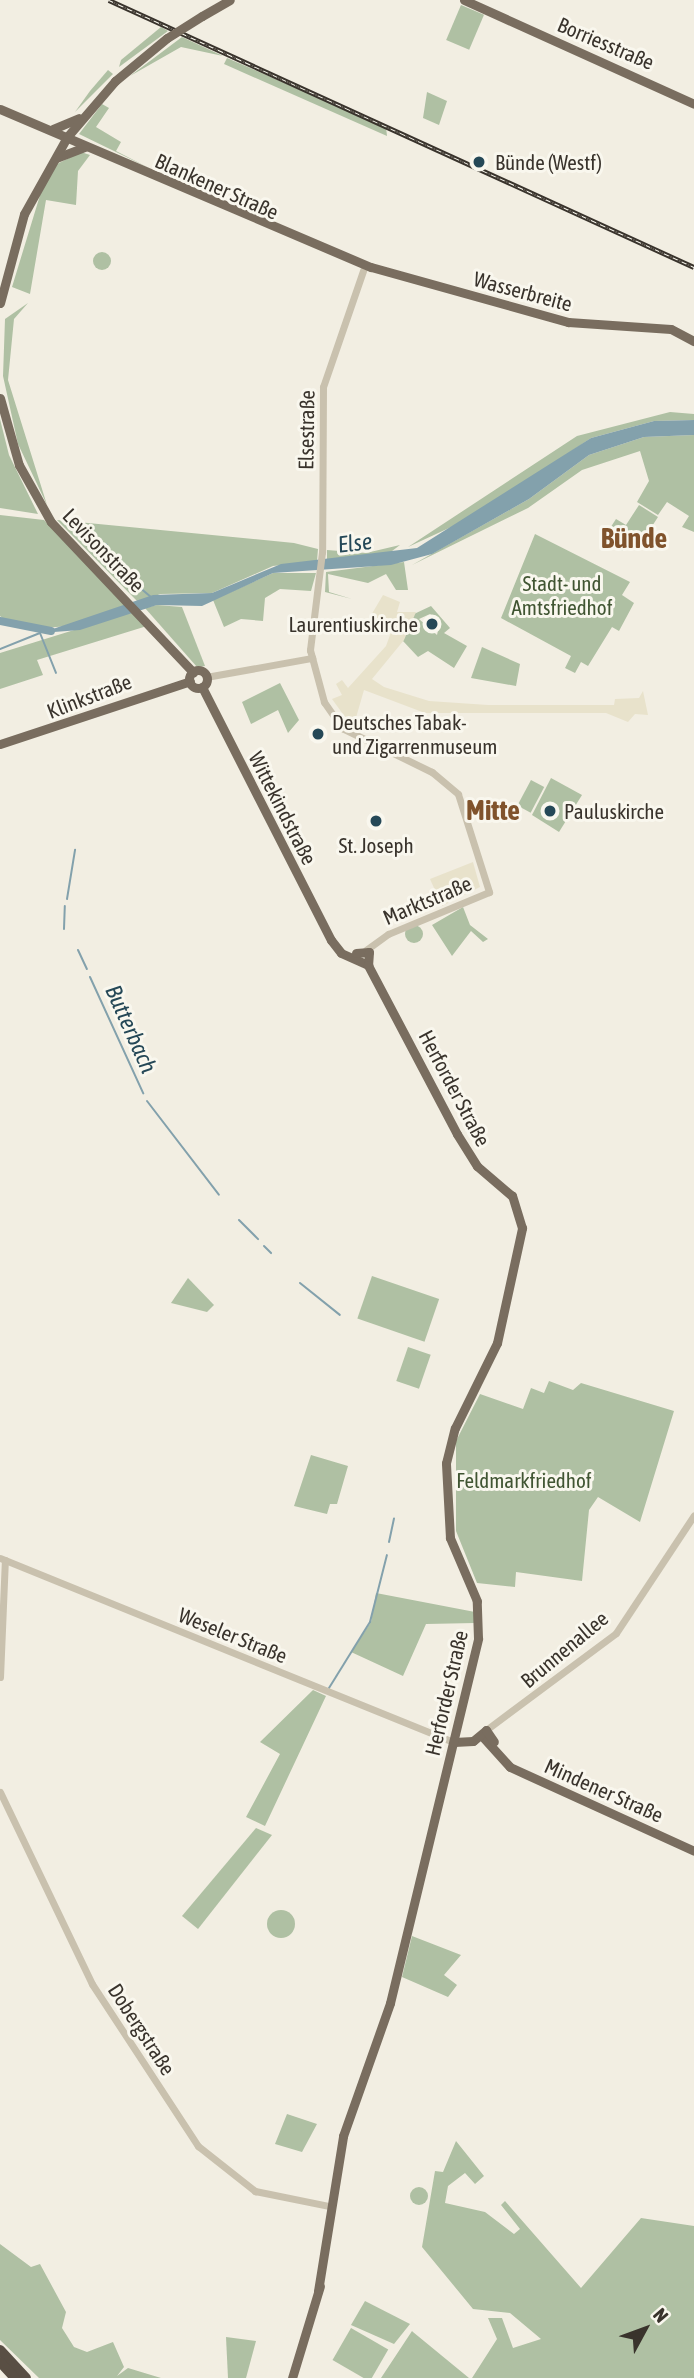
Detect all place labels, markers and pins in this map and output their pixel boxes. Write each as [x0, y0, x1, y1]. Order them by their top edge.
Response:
place label: Bünde (Westf) [495, 149, 602, 175]
marker: Bünde (Westf) [469, 152, 489, 172]
place label: Laurentiuskirche [288, 611, 418, 637]
marker: Laurentiuskirche [424, 616, 440, 632]
place label: Deutsches Tabak- und Zigarrenmuseum [332, 709, 497, 759]
marker: Deutsches Tabak- und Zigarrenmuseum [310, 726, 326, 742]
place label: Pauluskirche [564, 798, 664, 824]
marker: Pauluskirche [542, 803, 558, 819]
marker: St. Joseph [368, 813, 384, 829]
place label: St. Joseph [338, 832, 414, 858]

